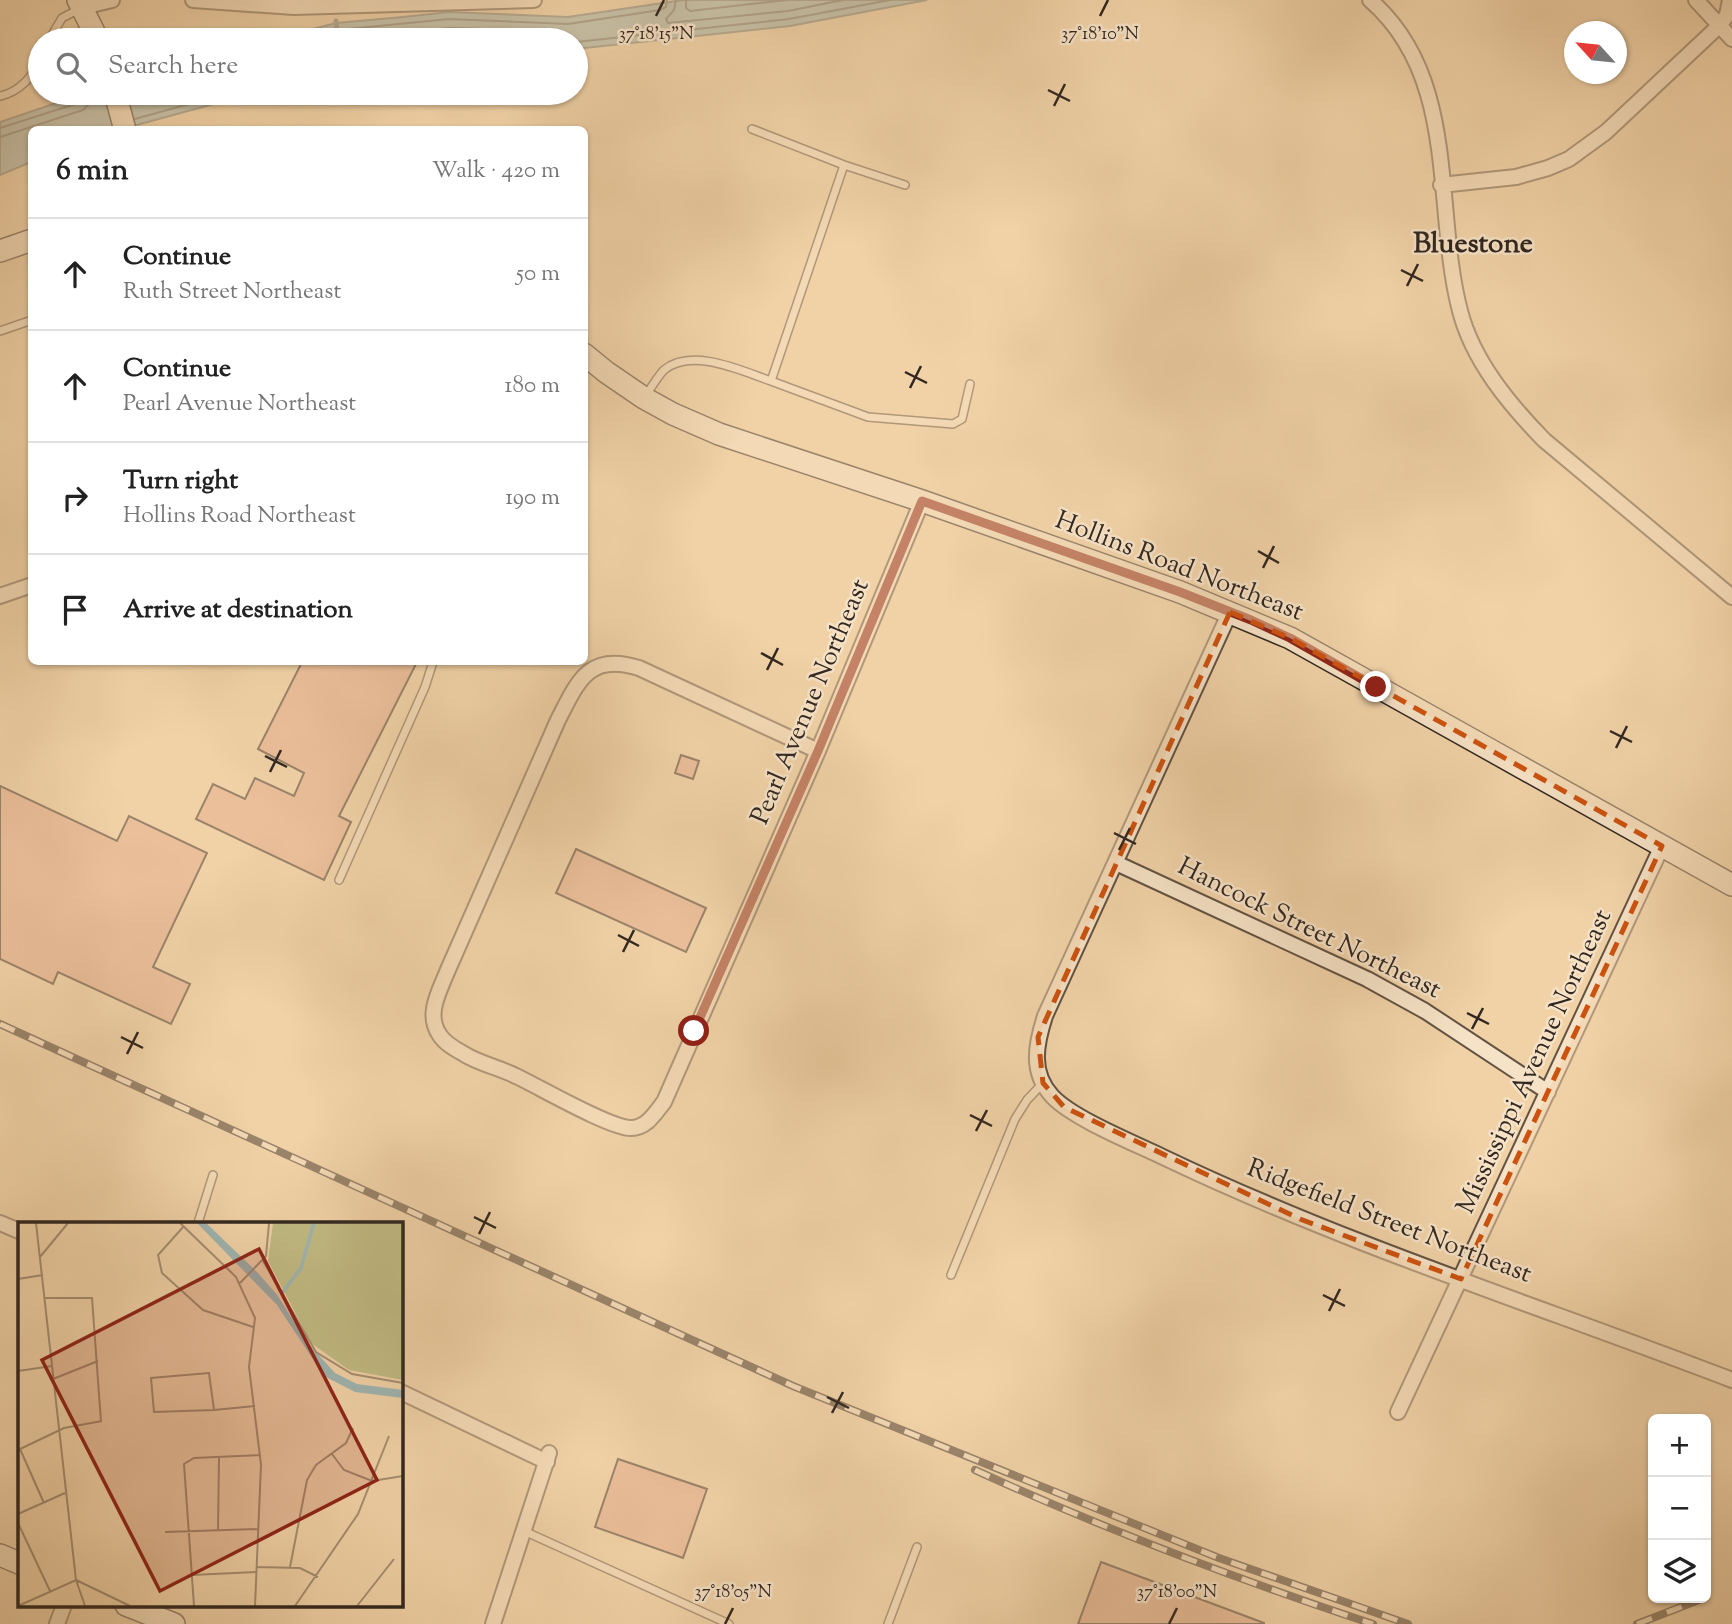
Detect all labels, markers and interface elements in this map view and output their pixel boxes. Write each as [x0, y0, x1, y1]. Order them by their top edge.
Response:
north arrow [1564, 21, 1627, 84]
text: 37°18'15"N [618, 22, 694, 48]
text: 37°18'10"N [1061, 22, 1139, 48]
search box [28, 28, 588, 105]
icon: search [52, 48, 90, 86]
text: Search here [108, 48, 238, 85]
text: 6 min [56, 150, 128, 193]
text: Walk · 420 m [432, 155, 560, 188]
district label: Bluestone [1413, 225, 1533, 265]
text: Continue [123, 239, 231, 276]
icon: ahead [56, 255, 94, 293]
text: 50 m [516, 258, 560, 291]
text: Ruth Street Northeast [123, 276, 341, 309]
text: Continue [123, 351, 231, 388]
icon: ahead [56, 367, 94, 405]
text: 180 m [505, 370, 560, 403]
text: Pearl Avenue Northeast [123, 388, 356, 421]
text: Turn right [123, 463, 238, 500]
icon: right [56, 479, 94, 517]
text: 190 m [505, 482, 560, 515]
text: Hollins Road Northeast [123, 500, 356, 533]
street label: Hollins Road Northeast [1050, 503, 1309, 631]
street label: Pearl Avenue Northeast [742, 573, 880, 831]
icon: arrive [56, 591, 94, 629]
text: Arrive at destination [123, 592, 353, 629]
route end [1360, 671, 1391, 702]
street label: Hancock Street Northeast [1171, 849, 1447, 1009]
street label: Mississippi Avenue Northeast [1448, 904, 1622, 1220]
route start [678, 1015, 709, 1046]
street label: Ridgefield Street Northeast [1241, 1151, 1537, 1294]
inset map [18, 1222, 402, 1606]
map controls [1648, 1414, 1711, 1603]
button: + [1648, 1414, 1711, 1477]
button: − [1648, 1477, 1711, 1540]
button: layers [1648, 1540, 1711, 1603]
text: 37°18'05"N [694, 1580, 772, 1606]
text: 37°18'00"N [1137, 1580, 1217, 1606]

